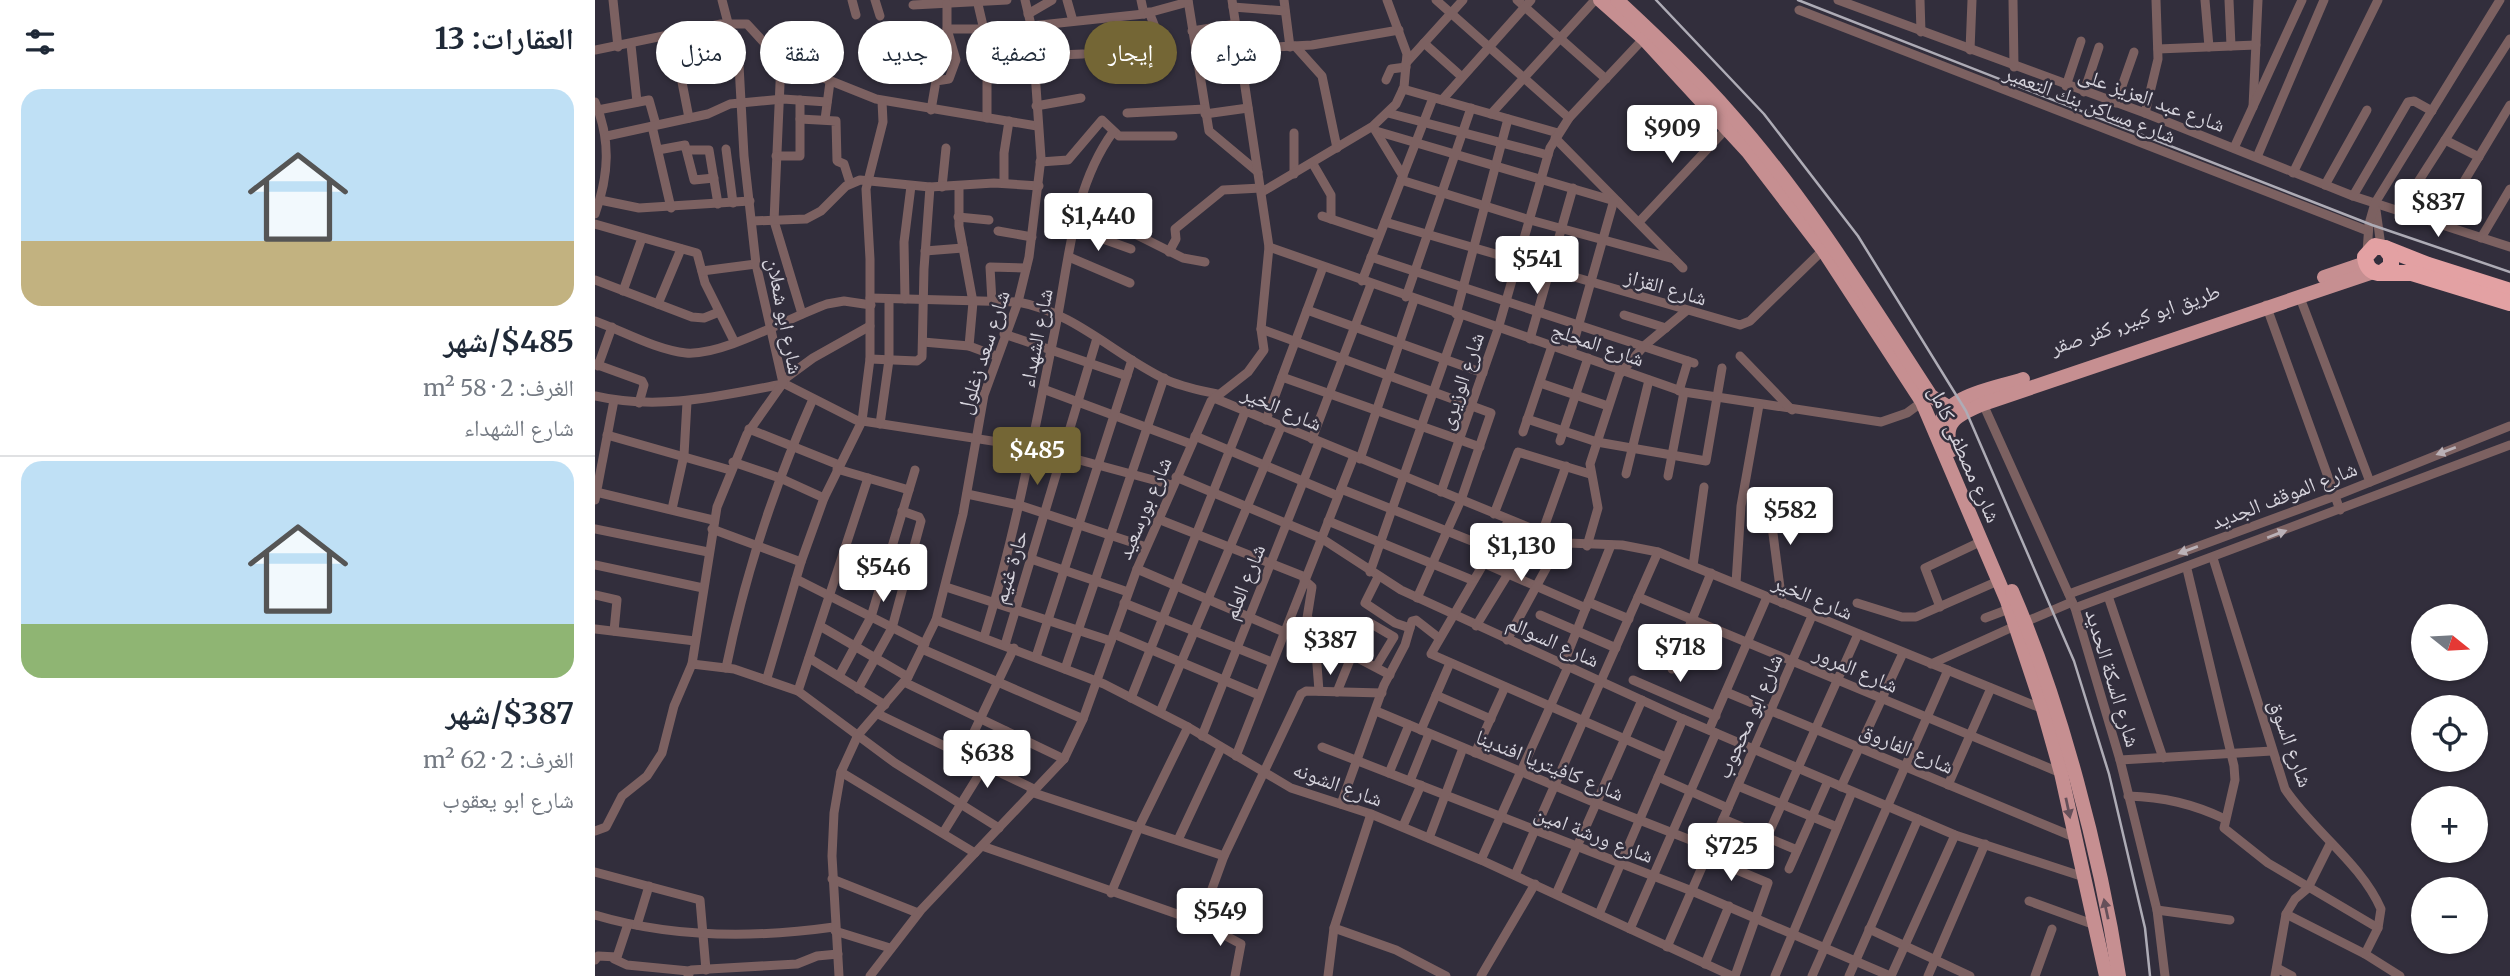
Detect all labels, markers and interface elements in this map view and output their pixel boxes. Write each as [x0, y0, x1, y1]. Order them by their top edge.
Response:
text: العقارات: 13 [434, 19, 574, 57]
chip: منزل [656, 21, 746, 84]
chip: شقة [760, 21, 844, 84]
chip: جديد [858, 21, 952, 84]
chip: تصفية [966, 21, 1070, 84]
chip: إيجار [1084, 21, 1177, 84]
chip: شراء [1191, 21, 1281, 84]
icon: filters [21, 23, 59, 61]
street label: شارع مساكن بنك التعمير [1999, 58, 2180, 149]
street label: شارع عبد العزيز على [2075, 60, 2229, 138]
pin: $909 [1631, 106, 1713, 165]
text: $909 [1643, 113, 1701, 142]
icon: home [235, 134, 361, 260]
pin: $837 [2397, 180, 2479, 239]
text: $837 [2411, 187, 2465, 216]
pin: $1,440 [1041, 194, 1155, 253]
text: $1,440 [1060, 201, 1136, 230]
pin: $541 [1496, 236, 1578, 296]
text: $541 [1512, 244, 1562, 273]
street label: شارع ابو شعلان [760, 255, 810, 377]
street label: شارع القزاز [1621, 262, 1710, 312]
street label: طريق ابو كبير, كفر صقر [2045, 277, 2224, 361]
street label: شارع الشهداء [1013, 286, 1059, 390]
street label: شارع سعد زغلول [950, 287, 1016, 417]
street label: شارع المحلج [1548, 316, 1648, 372]
text: $485/شهر [443, 322, 574, 360]
street label: شارع الوزيرى [1432, 329, 1490, 433]
text: الغرف: 2 · 58 m² [423, 373, 574, 402]
street label: شارع الخير [1237, 379, 1326, 437]
street label: شارع مصطفى كامل [1923, 381, 2007, 527]
text: شارع الشهداء [464, 413, 574, 442]
pin: $485 [996, 428, 1078, 487]
text: $485 [1009, 435, 1065, 464]
one-way arrow [2436, 445, 2457, 456]
street label: شارع بورسعيد [1110, 453, 1178, 563]
street label: شارع الموقف الجديد [2207, 455, 2361, 535]
pin: $582 [1749, 488, 1831, 547]
text: $582 [1763, 495, 1817, 524]
icon: home [235, 506, 361, 632]
pin: $1,130 [1464, 524, 1578, 583]
street label: حارة غنيم [986, 527, 1035, 607]
one-way arrow [2266, 528, 2287, 539]
text: $1,130 [1486, 531, 1556, 560]
street label: شارع العلم [1217, 540, 1272, 624]
pin: $546 [842, 544, 924, 604]
one-way arrow [2178, 545, 2199, 556]
text: $546 [855, 552, 911, 581]
street label: شارع الخير [1768, 568, 1857, 626]
north arrow [2411, 604, 2489, 681]
map controls [2411, 604, 2488, 954]
street label: شارع السكة الحديد [2079, 606, 2147, 750]
street label: شارع السوالم [1502, 609, 1604, 674]
pin: $387 [1289, 618, 1371, 677]
pin: $718 [1639, 624, 1721, 684]
text: $387 [1303, 625, 1357, 654]
text: $718 [1654, 632, 1706, 661]
street label: شارع المرور [1809, 639, 1902, 699]
street label: شارع ابو محجوب [1709, 649, 1789, 783]
text: $387/شهر [446, 694, 574, 732]
street label: شارع السوق [2263, 695, 2319, 791]
button: locate [2411, 695, 2488, 772]
street label: شارع الفاروق [1856, 716, 1958, 780]
street label: شارع كافيتريا افندينا [1472, 723, 1628, 807]
pin: $638 [946, 730, 1028, 790]
text: $638 [959, 738, 1015, 767]
text: الغرف: 2 · 62 m² [423, 745, 574, 774]
street label: شارع الشونه [1290, 755, 1386, 813]
text: شارع ابو يعقوب [442, 785, 574, 814]
button: + [2411, 786, 2488, 863]
one-way arrow [2063, 797, 2074, 819]
street label: شارع ورشة امين [1531, 799, 1657, 869]
pin: $725 [1690, 824, 1772, 883]
text: $725 [1704, 831, 1758, 860]
button: − [2411, 877, 2488, 954]
pin: $549 [1179, 888, 1261, 948]
text: $549 [1193, 896, 1247, 925]
one-way arrow [2101, 898, 2112, 920]

